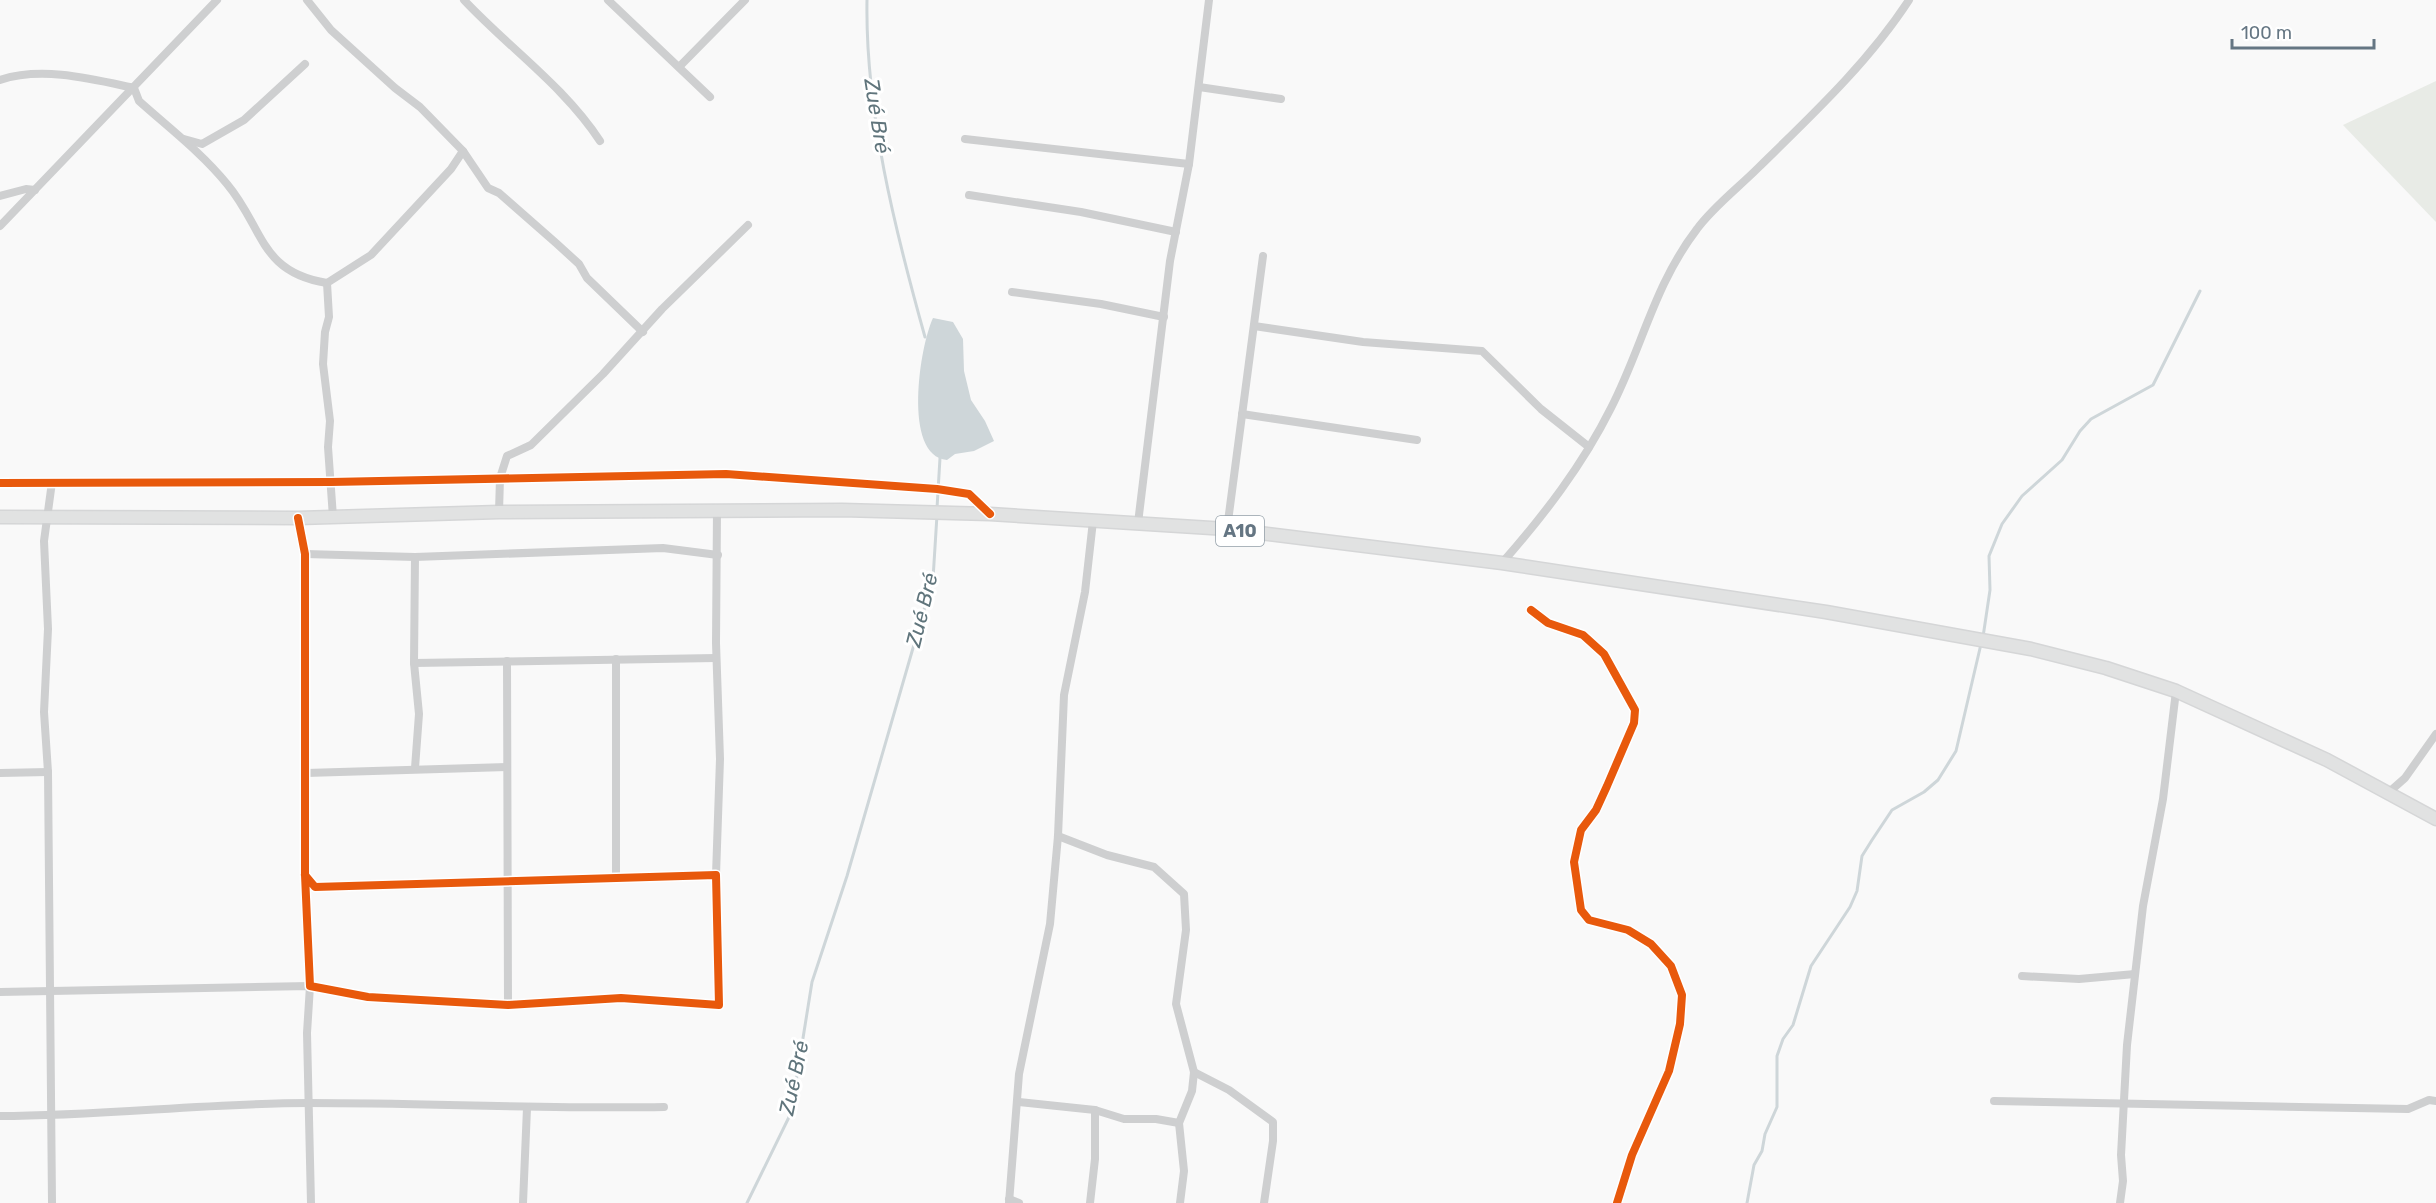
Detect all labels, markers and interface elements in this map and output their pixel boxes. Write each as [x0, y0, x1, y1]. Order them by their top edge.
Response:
scale bar [2232, 12, 2374, 50]
text: 100 m [2241, 22, 2292, 44]
water label: Zué Bré [859, 76, 896, 155]
road number: A10 [1216, 516, 1264, 546]
water label: Zué Bré [900, 570, 943, 650]
water label: Zué Bré [773, 1038, 814, 1118]

